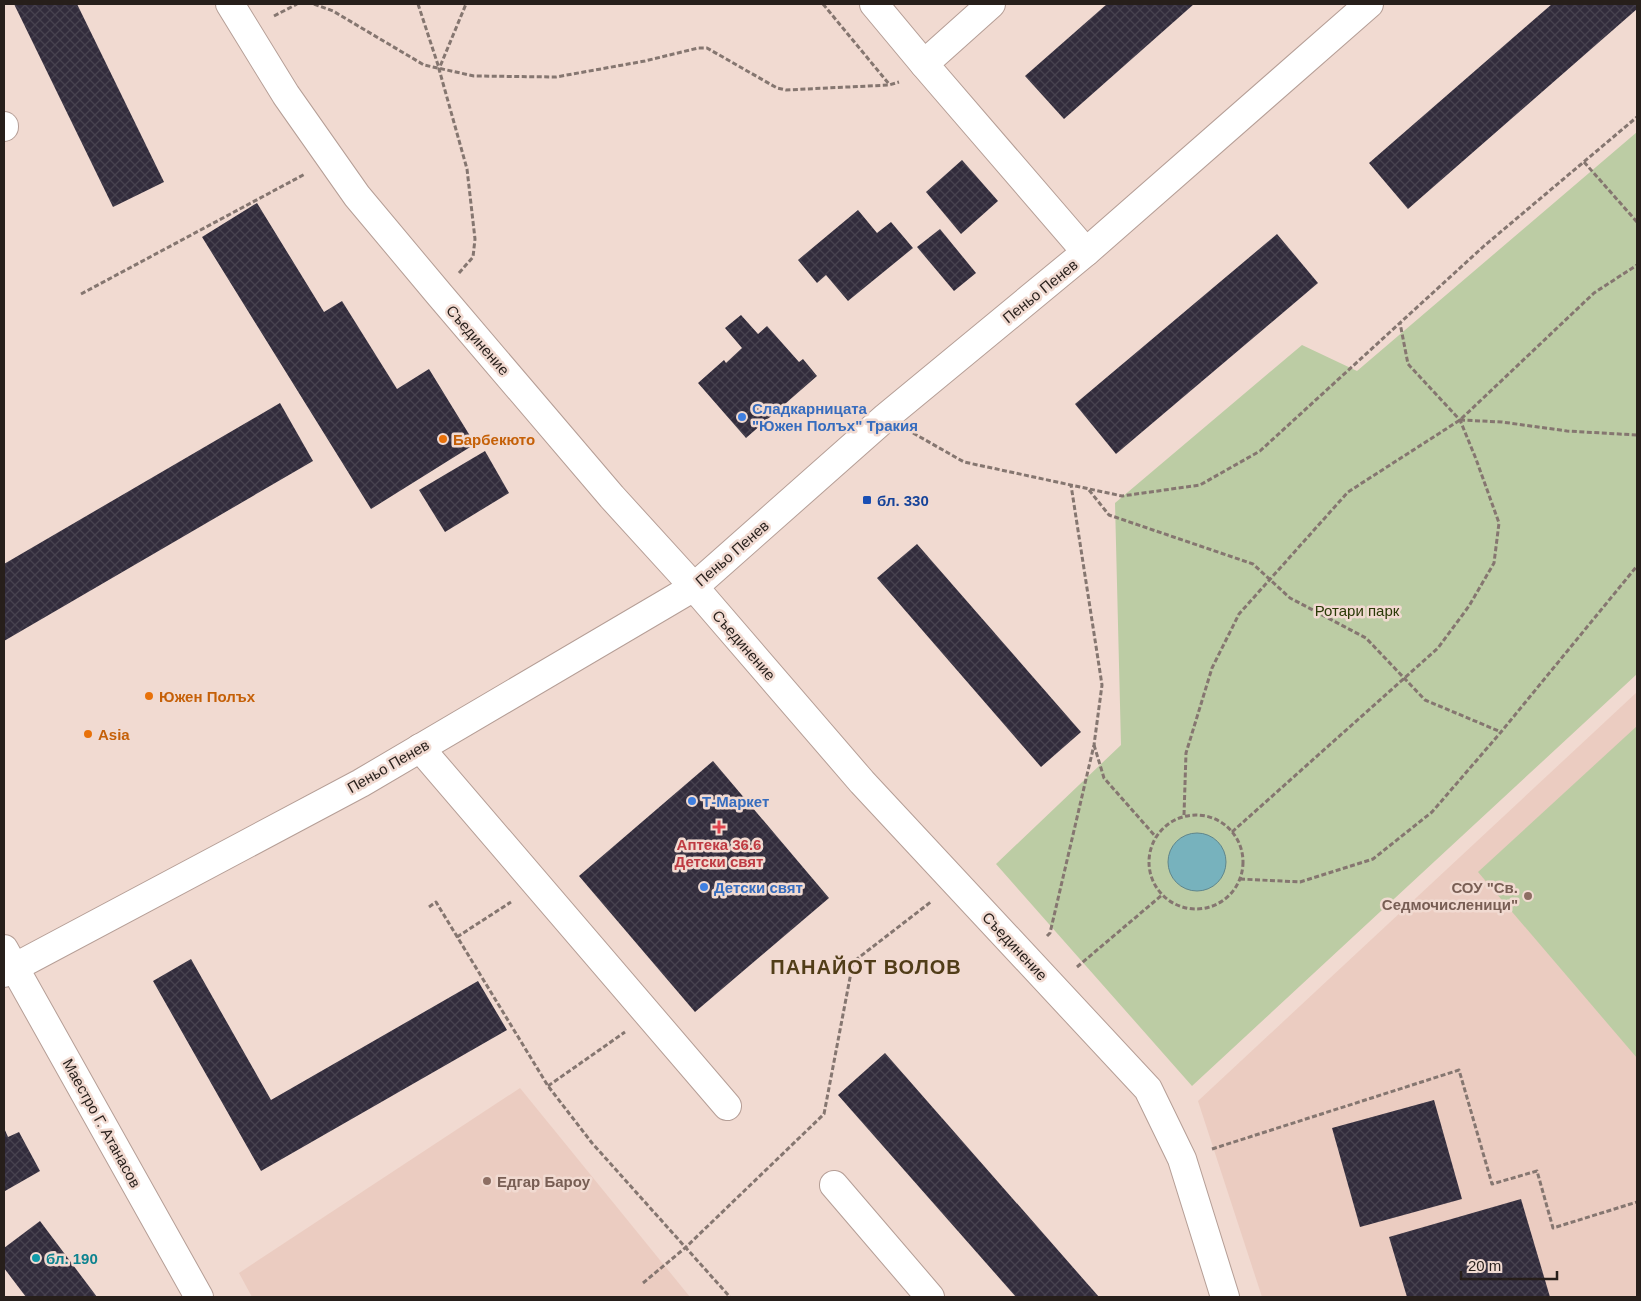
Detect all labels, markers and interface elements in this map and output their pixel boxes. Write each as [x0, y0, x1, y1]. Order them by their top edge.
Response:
street label: Пеньо Пенев [999, 256, 1081, 326]
street label: Съединение [443, 302, 513, 378]
place label: Сладкарницата "Южен Полъх" Тракия [752, 400, 918, 434]
marker: Сладкарницата "Южен Полъх" Тракия [736, 411, 748, 423]
place label: Барбекюто [453, 431, 535, 448]
marker: Барбекюто [437, 433, 449, 445]
place label: бл. 330 [877, 492, 929, 509]
marker: бл. 330 [861, 494, 873, 506]
street label: Пеньо Пенев [692, 517, 772, 589]
park label: Ротари парк [1315, 602, 1400, 619]
street label: Съединение [709, 607, 779, 683]
place label: Южен Полъх [159, 688, 256, 705]
marker: Южен Полъх [143, 690, 155, 702]
place label: Asia [98, 726, 130, 743]
marker: Asia [82, 728, 94, 740]
street label: Пеньо Пенев [344, 736, 432, 796]
place label: Т-Маркет [702, 793, 769, 810]
marker: Т-Маркет [686, 795, 698, 807]
marker: Аптека 36.6 Детски свят [713, 821, 725, 833]
place label: Аптека 36.6 Детски свят [675, 836, 763, 870]
place label: Детски свят [714, 879, 803, 896]
place label: СОУ "Св. Седмочисленици" [1382, 879, 1518, 913]
marker: Детски свят [698, 881, 710, 893]
marker: СОУ "Св. Седмочисленици" [1522, 890, 1534, 902]
street label: Съединение [979, 908, 1051, 984]
district label: ПАНАЙОТ ВОЛОВ [770, 955, 962, 978]
street label: Маестро Г. Атанасов [60, 1056, 144, 1190]
place label: Едгар Бароу [497, 1173, 591, 1190]
marker: Едгар Бароу [481, 1175, 493, 1187]
scale bar [1461, 1248, 1557, 1280]
place label: бл. 190 [46, 1250, 98, 1267]
marker: бл. 190 [30, 1252, 42, 1264]
text: 20 m [1468, 1257, 1501, 1274]

